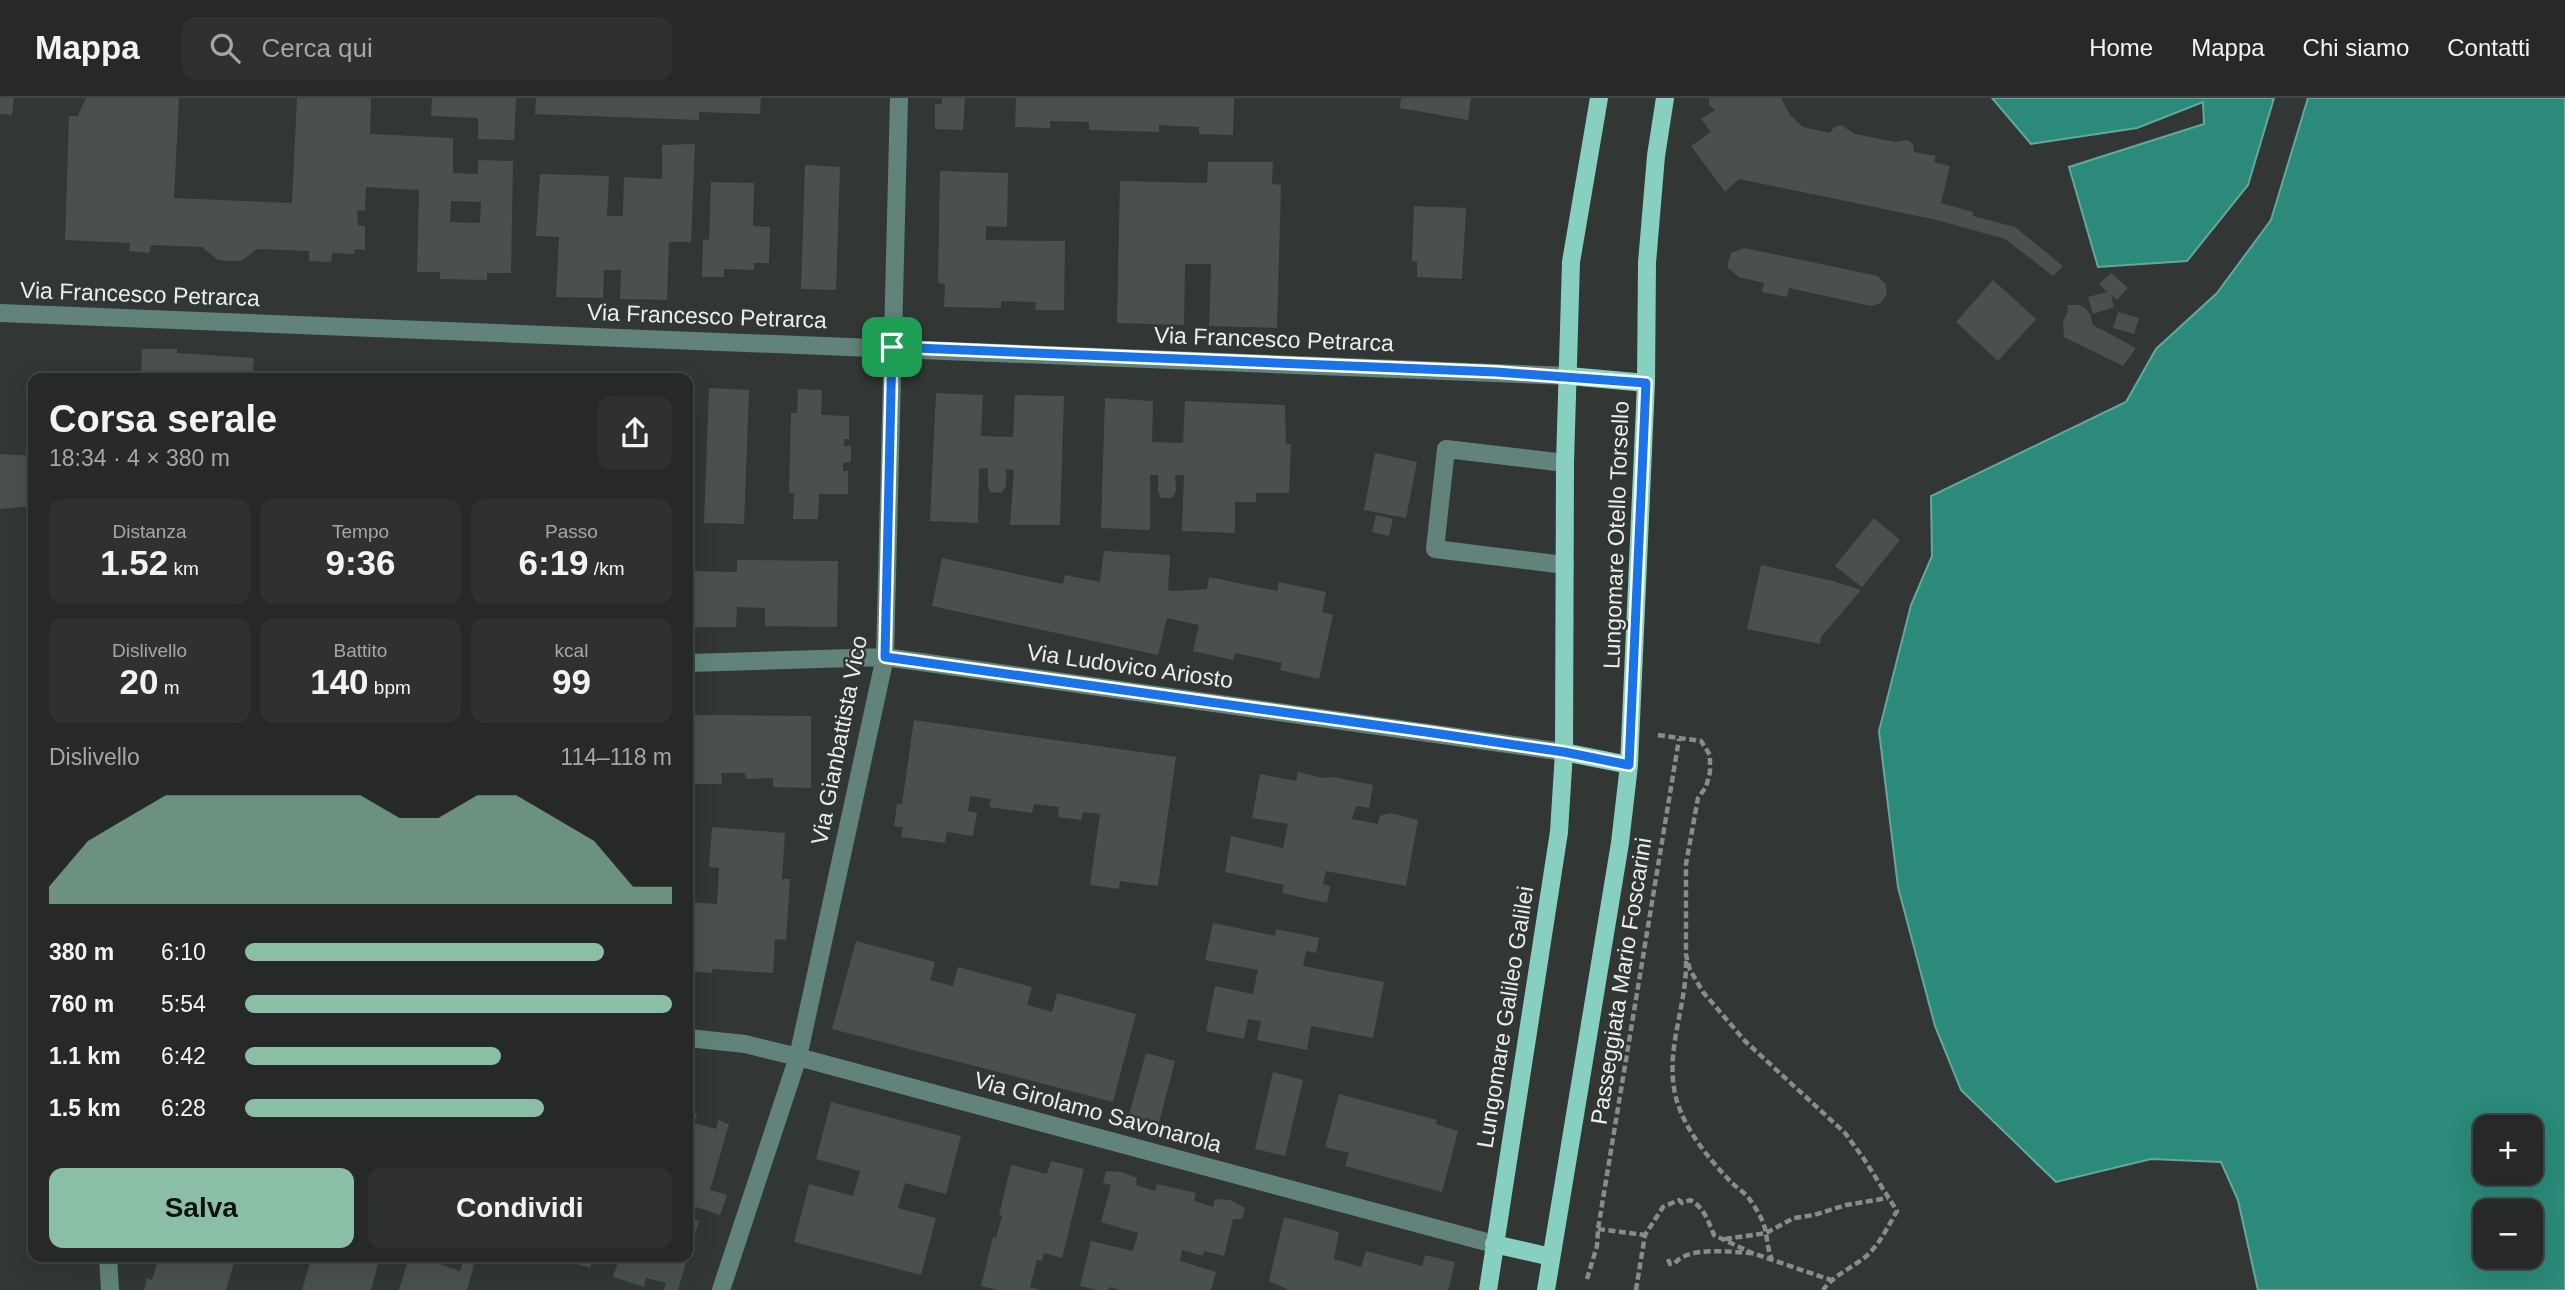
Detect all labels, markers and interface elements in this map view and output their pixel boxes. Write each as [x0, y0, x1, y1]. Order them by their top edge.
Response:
search box [182, 17, 672, 80]
text: Mappa [35, 29, 140, 66]
icon: search [206, 29, 244, 67]
text: Cerca qui [262, 33, 373, 63]
text: Home [2089, 34, 2153, 61]
text: Mappa [2191, 34, 2265, 61]
text: Chi siamo [2303, 34, 2409, 61]
text: Contatti [2447, 34, 2530, 61]
street label: Via Francesco Petrarca [20, 277, 261, 311]
street label: Via Francesco Petrarca [587, 299, 828, 333]
pin [862, 317, 922, 377]
street label: Via Francesco Petrarca [1154, 322, 1395, 356]
icon: arrive [873, 328, 911, 366]
button: share [598, 396, 672, 470]
text: Corsa serale [49, 398, 277, 440]
street label: Lungomare Otello Torsello [1598, 401, 1634, 669]
text: 18:34 · 4 × 380 m [49, 445, 230, 471]
text: Distanza [113, 521, 186, 542]
text: Tempo [332, 521, 389, 542]
text: Passo [545, 521, 598, 542]
text: 1.52 [100, 543, 168, 582]
text: 9:36 [325, 543, 396, 582]
text: 6:19 [519, 543, 589, 582]
text: km [168, 558, 199, 579]
text: /km [589, 558, 624, 579]
street label: Via Gianbattista Vico [806, 633, 872, 847]
street label: Via Ludovico Ariosto [1025, 639, 1235, 693]
text: Dislivello [112, 640, 187, 661]
text: Battito [334, 640, 387, 661]
text: kcal [555, 640, 588, 661]
text: 20 [119, 662, 158, 701]
text: 140 [310, 662, 369, 701]
text: 99 [552, 662, 591, 701]
text: m [158, 677, 180, 698]
text: bpm [369, 677, 411, 698]
text: Dislivello [49, 744, 140, 770]
text: 114–118 m [560, 744, 672, 770]
street label: Passeggiata Mario Foscarini [1585, 836, 1657, 1126]
street label: Lungomare Galileo Galilei [1471, 884, 1539, 1150]
text: 380 m [49, 939, 114, 965]
text: 6:10 [161, 939, 206, 965]
text: 760 m [49, 991, 114, 1017]
text: 5:54 [161, 991, 206, 1017]
text: 1.1 km [49, 1043, 121, 1069]
text: 6:42 [161, 1043, 206, 1069]
street label: Via Girolamo Savonarola [971, 1066, 1225, 1158]
text: 1.5 km [49, 1095, 121, 1121]
text: 6:28 [161, 1095, 206, 1121]
map controls [2473, 1115, 2543, 1269]
button: + [2473, 1115, 2543, 1185]
button: Salva [49, 1168, 354, 1248]
button: Condividi [368, 1168, 672, 1248]
button: − [2473, 1199, 2543, 1269]

